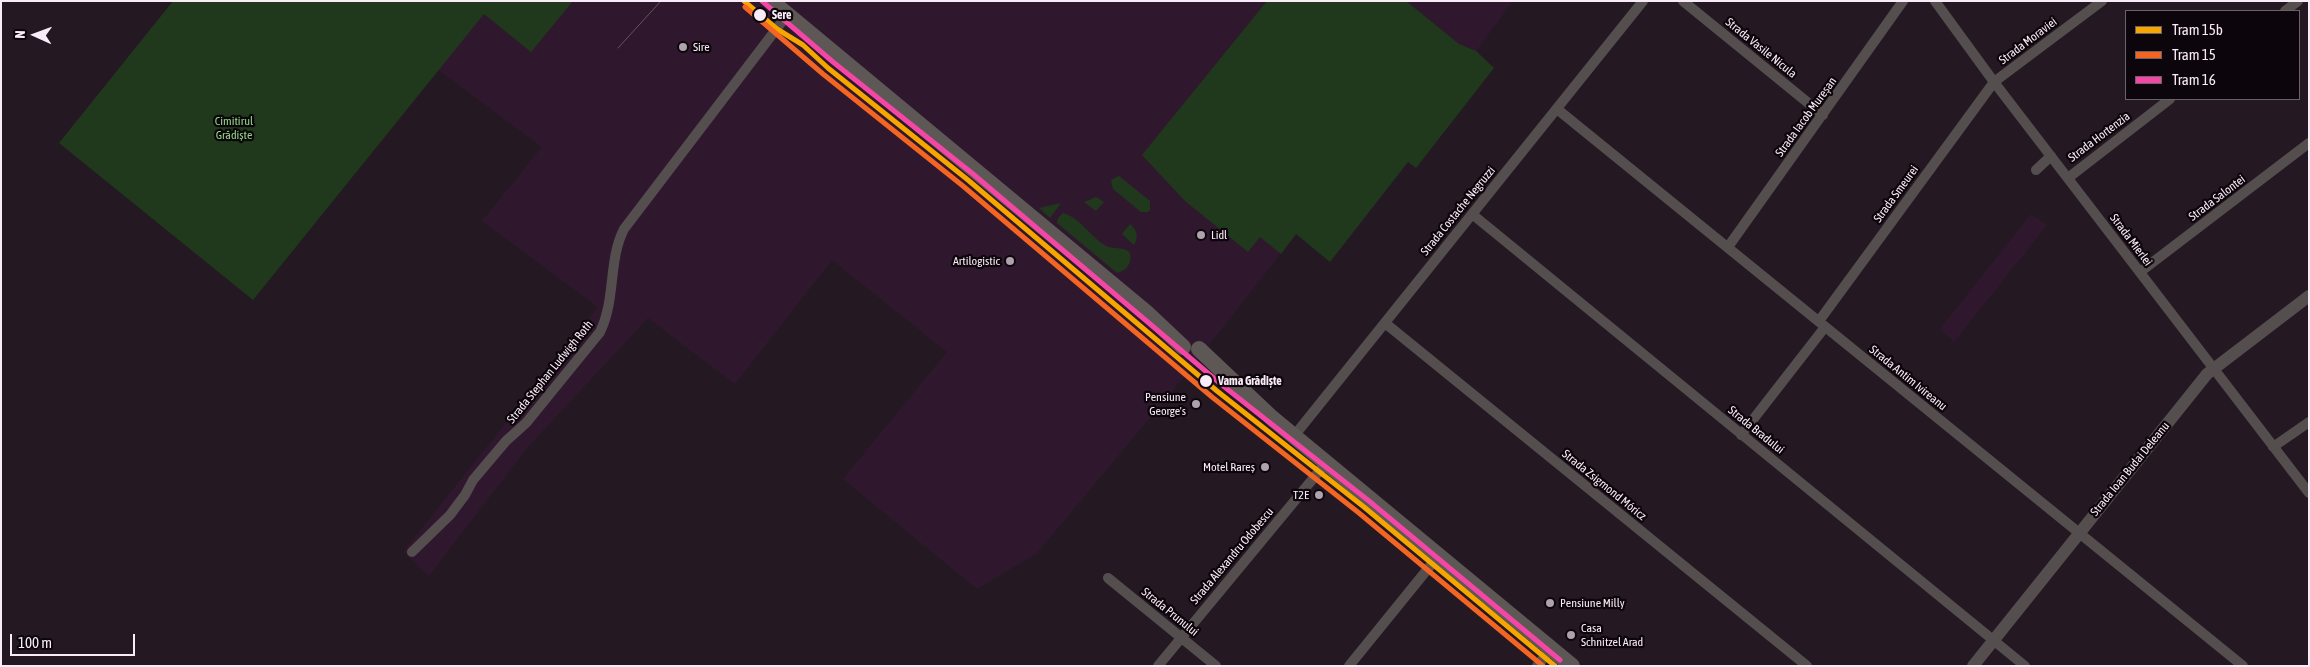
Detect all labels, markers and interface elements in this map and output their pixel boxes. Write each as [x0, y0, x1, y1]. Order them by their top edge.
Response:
marker: Sere [752, 7, 768, 23]
place label: Sere [772, 8, 791, 22]
north arrow [10, 10, 60, 60]
legend [2125, 10, 2300, 100]
street label: Strada Vasile Nicula [1723, 15, 1799, 81]
street label: Strada Moraviei [1996, 15, 2060, 67]
text: Tram 15b [2172, 21, 2223, 38]
text: N [12, 30, 28, 39]
place label: Sire [693, 40, 710, 54]
marker: Sire [677, 41, 689, 53]
text: Tram 15 [2172, 46, 2216, 63]
text: Tram 16 [2172, 71, 2216, 88]
street label: Strada Iacob Mureșan [1772, 74, 1840, 160]
street label: Strada Hortenzia [2065, 109, 2133, 165]
park label: Cimitirul Grădiște [215, 114, 253, 142]
street label: Strada Smeurei [1870, 163, 1922, 225]
street label: Strada Costache Negruzzi [1418, 164, 1498, 258]
street label: Strada Salontei [2186, 172, 2248, 224]
street label: Strada Mierlei [2107, 211, 2155, 269]
place label: Lidl [1211, 228, 1227, 242]
marker: Lidl [1195, 229, 1207, 241]
place label: Artilogistic [953, 254, 1000, 268]
marker: Artilogistic [1004, 255, 1016, 267]
street label: Strada Stephan Ludwigh Roth [504, 318, 596, 426]
street label: Strada Antim Ivireanu [1866, 342, 1950, 414]
marker: Vama Grădiște [1198, 373, 1214, 389]
place label: Vama Grădiște [1218, 374, 1282, 388]
place label: Pensiune George's [1145, 390, 1186, 418]
marker: Pensiune George's [1190, 398, 1202, 410]
street label: Strada Bradului [1725, 403, 1787, 457]
street label: Strada Ioan Budai Deleanu [2088, 419, 2172, 519]
street label: Strada Zsigmond Móricz [1559, 447, 1649, 523]
place label: Motel Rareș [1203, 460, 1255, 474]
marker: Motel Rareș [1259, 461, 1271, 473]
place label: T2E [1293, 488, 1309, 502]
marker: T2E [1313, 489, 1325, 501]
street label: Strada Alexandru Odobescu [1187, 505, 1277, 607]
street label: Strada Prunului [1139, 585, 1201, 639]
place label: Pensiune Milly [1560, 596, 1625, 610]
marker: Pensiune Milly [1544, 597, 1556, 609]
place label: Casa Schnitzel Arad [1581, 621, 1643, 649]
scale bar [12, 624, 138, 656]
marker: Casa Schnitzel Arad [1565, 629, 1577, 641]
text: 100 m [18, 634, 52, 651]

